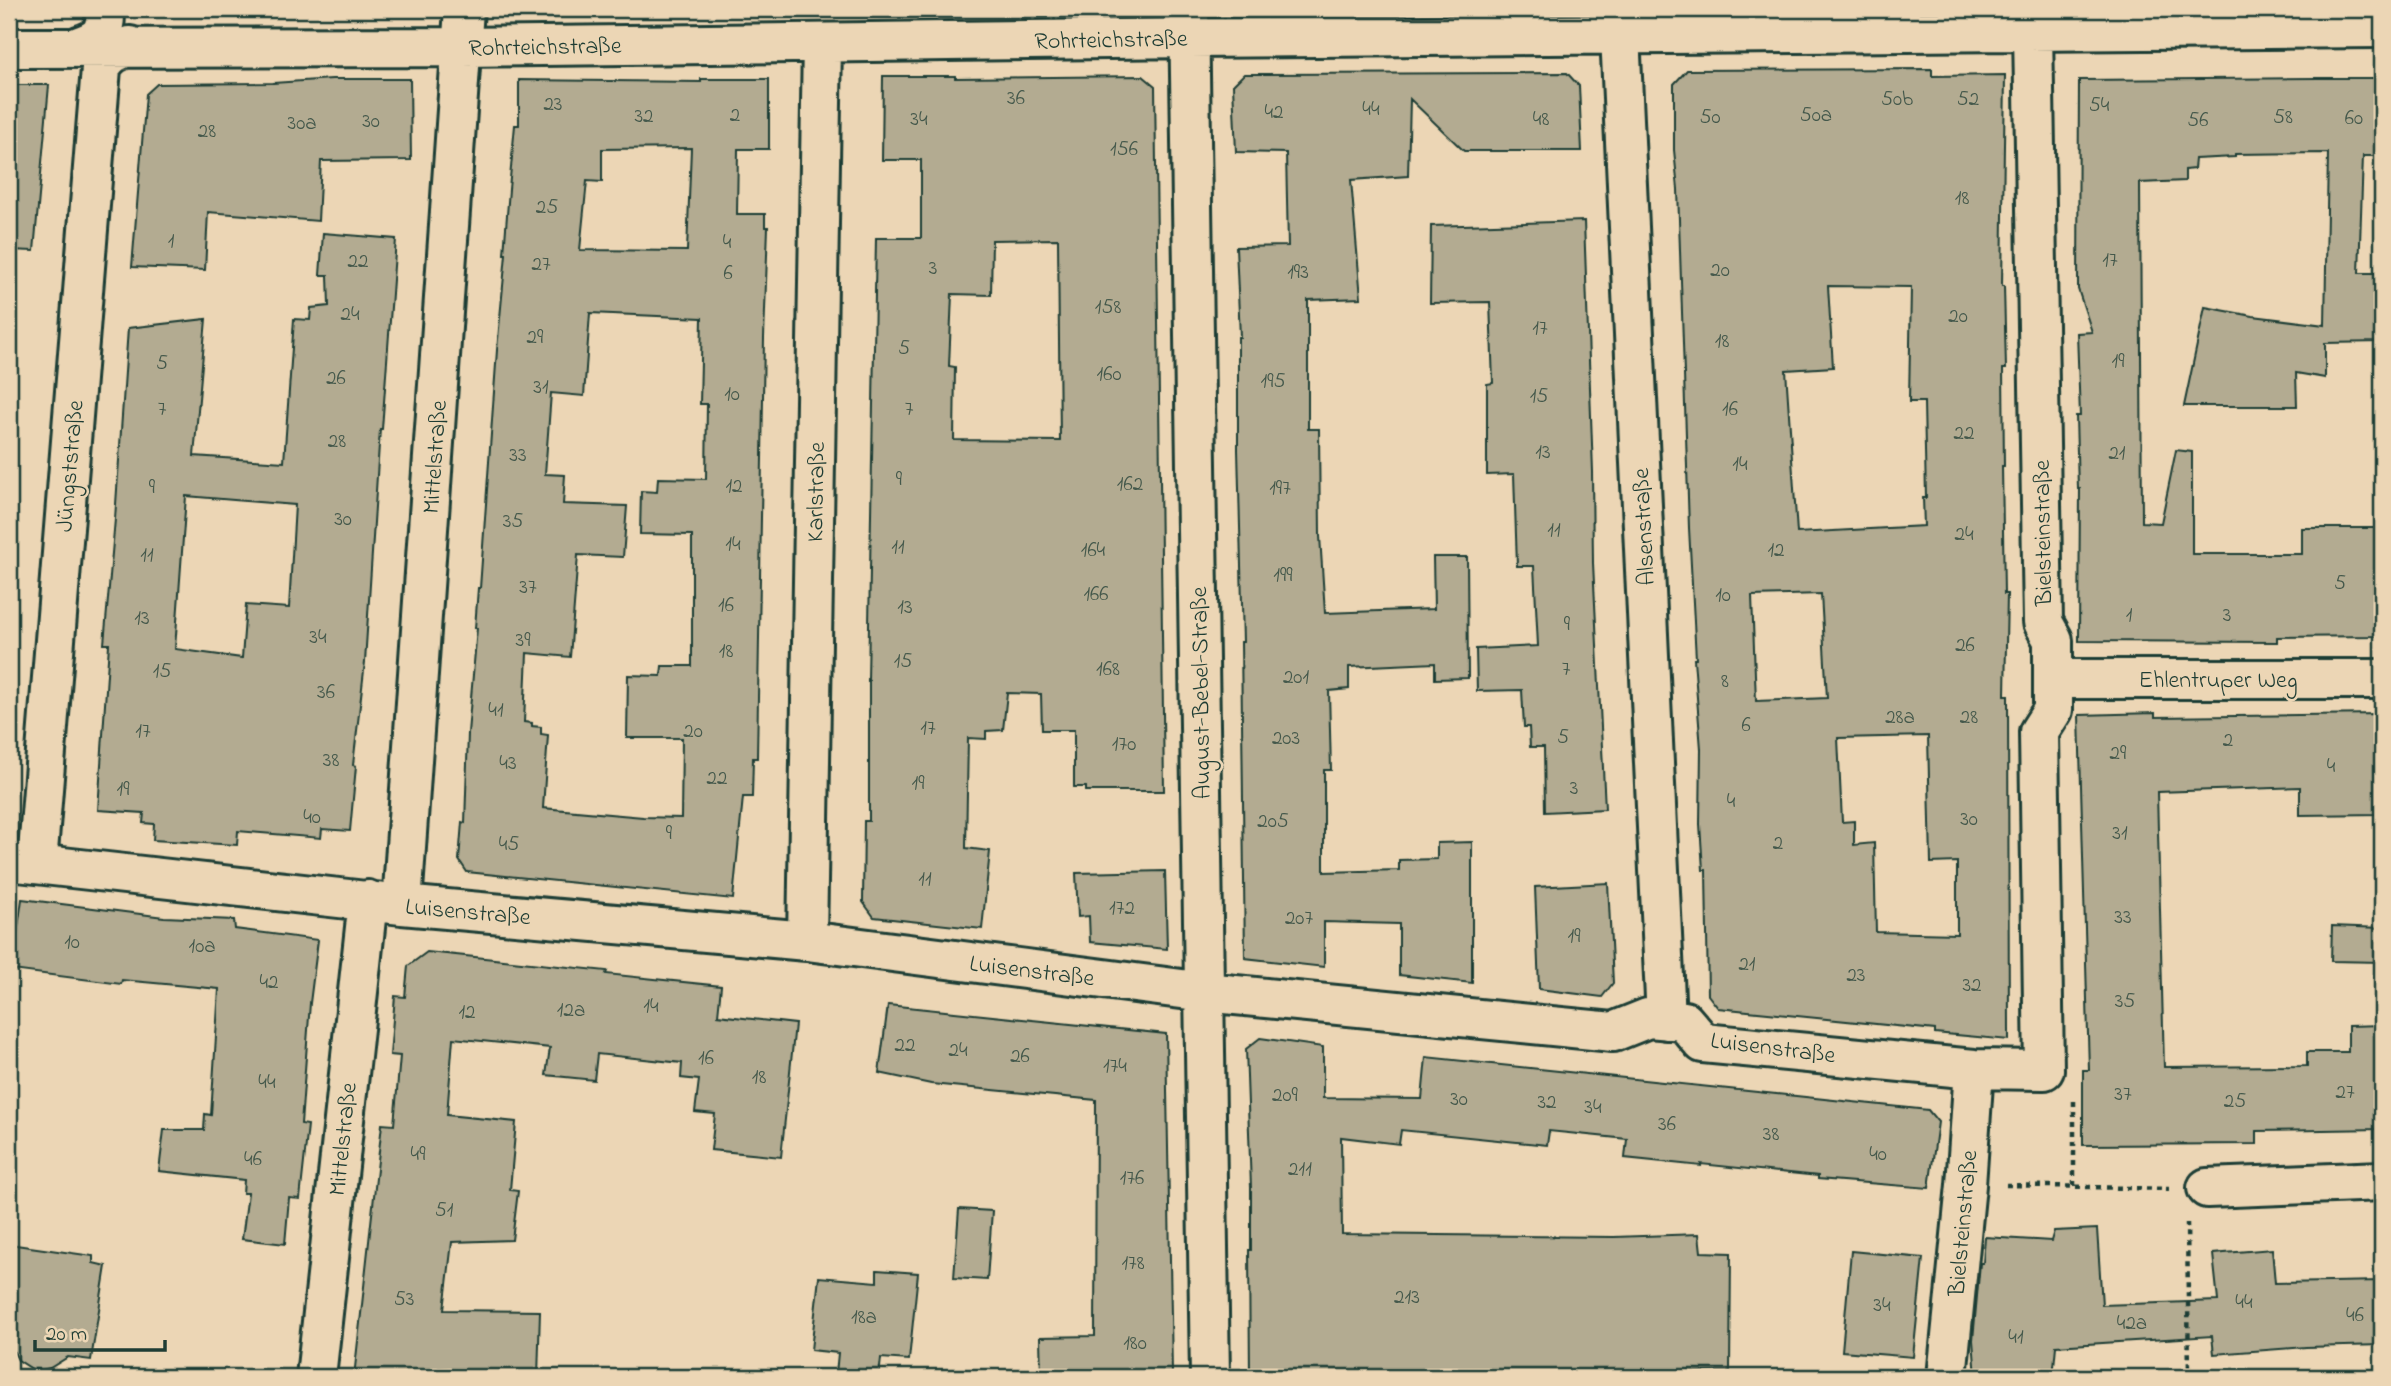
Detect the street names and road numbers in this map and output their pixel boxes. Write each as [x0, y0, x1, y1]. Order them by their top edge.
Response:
street label: Rohrteichstraße [1034, 23, 1188, 60]
street label: Rohrteichstraße [468, 30, 622, 67]
street label: Jüngststraße [48, 399, 95, 534]
street label: Mittelstraße [415, 399, 458, 515]
street label: Karlstraße [799, 441, 836, 542]
street label: Bielsteinstraße [2026, 459, 2063, 607]
street label: Alsenstraße [1625, 467, 1666, 587]
street label: August-Bebel-Straße [1183, 586, 1222, 800]
street label: Ehlentruper Weg [2138, 664, 2298, 699]
street label: Luisenstraße [404, 891, 532, 936]
street label: Luisenstraße [967, 947, 1096, 998]
street label: Luisenstraße [1708, 1024, 1837, 1075]
street label: Mittelstraße [321, 1081, 368, 1198]
street label: Bielsteinstraße [1941, 1149, 1988, 1299]

